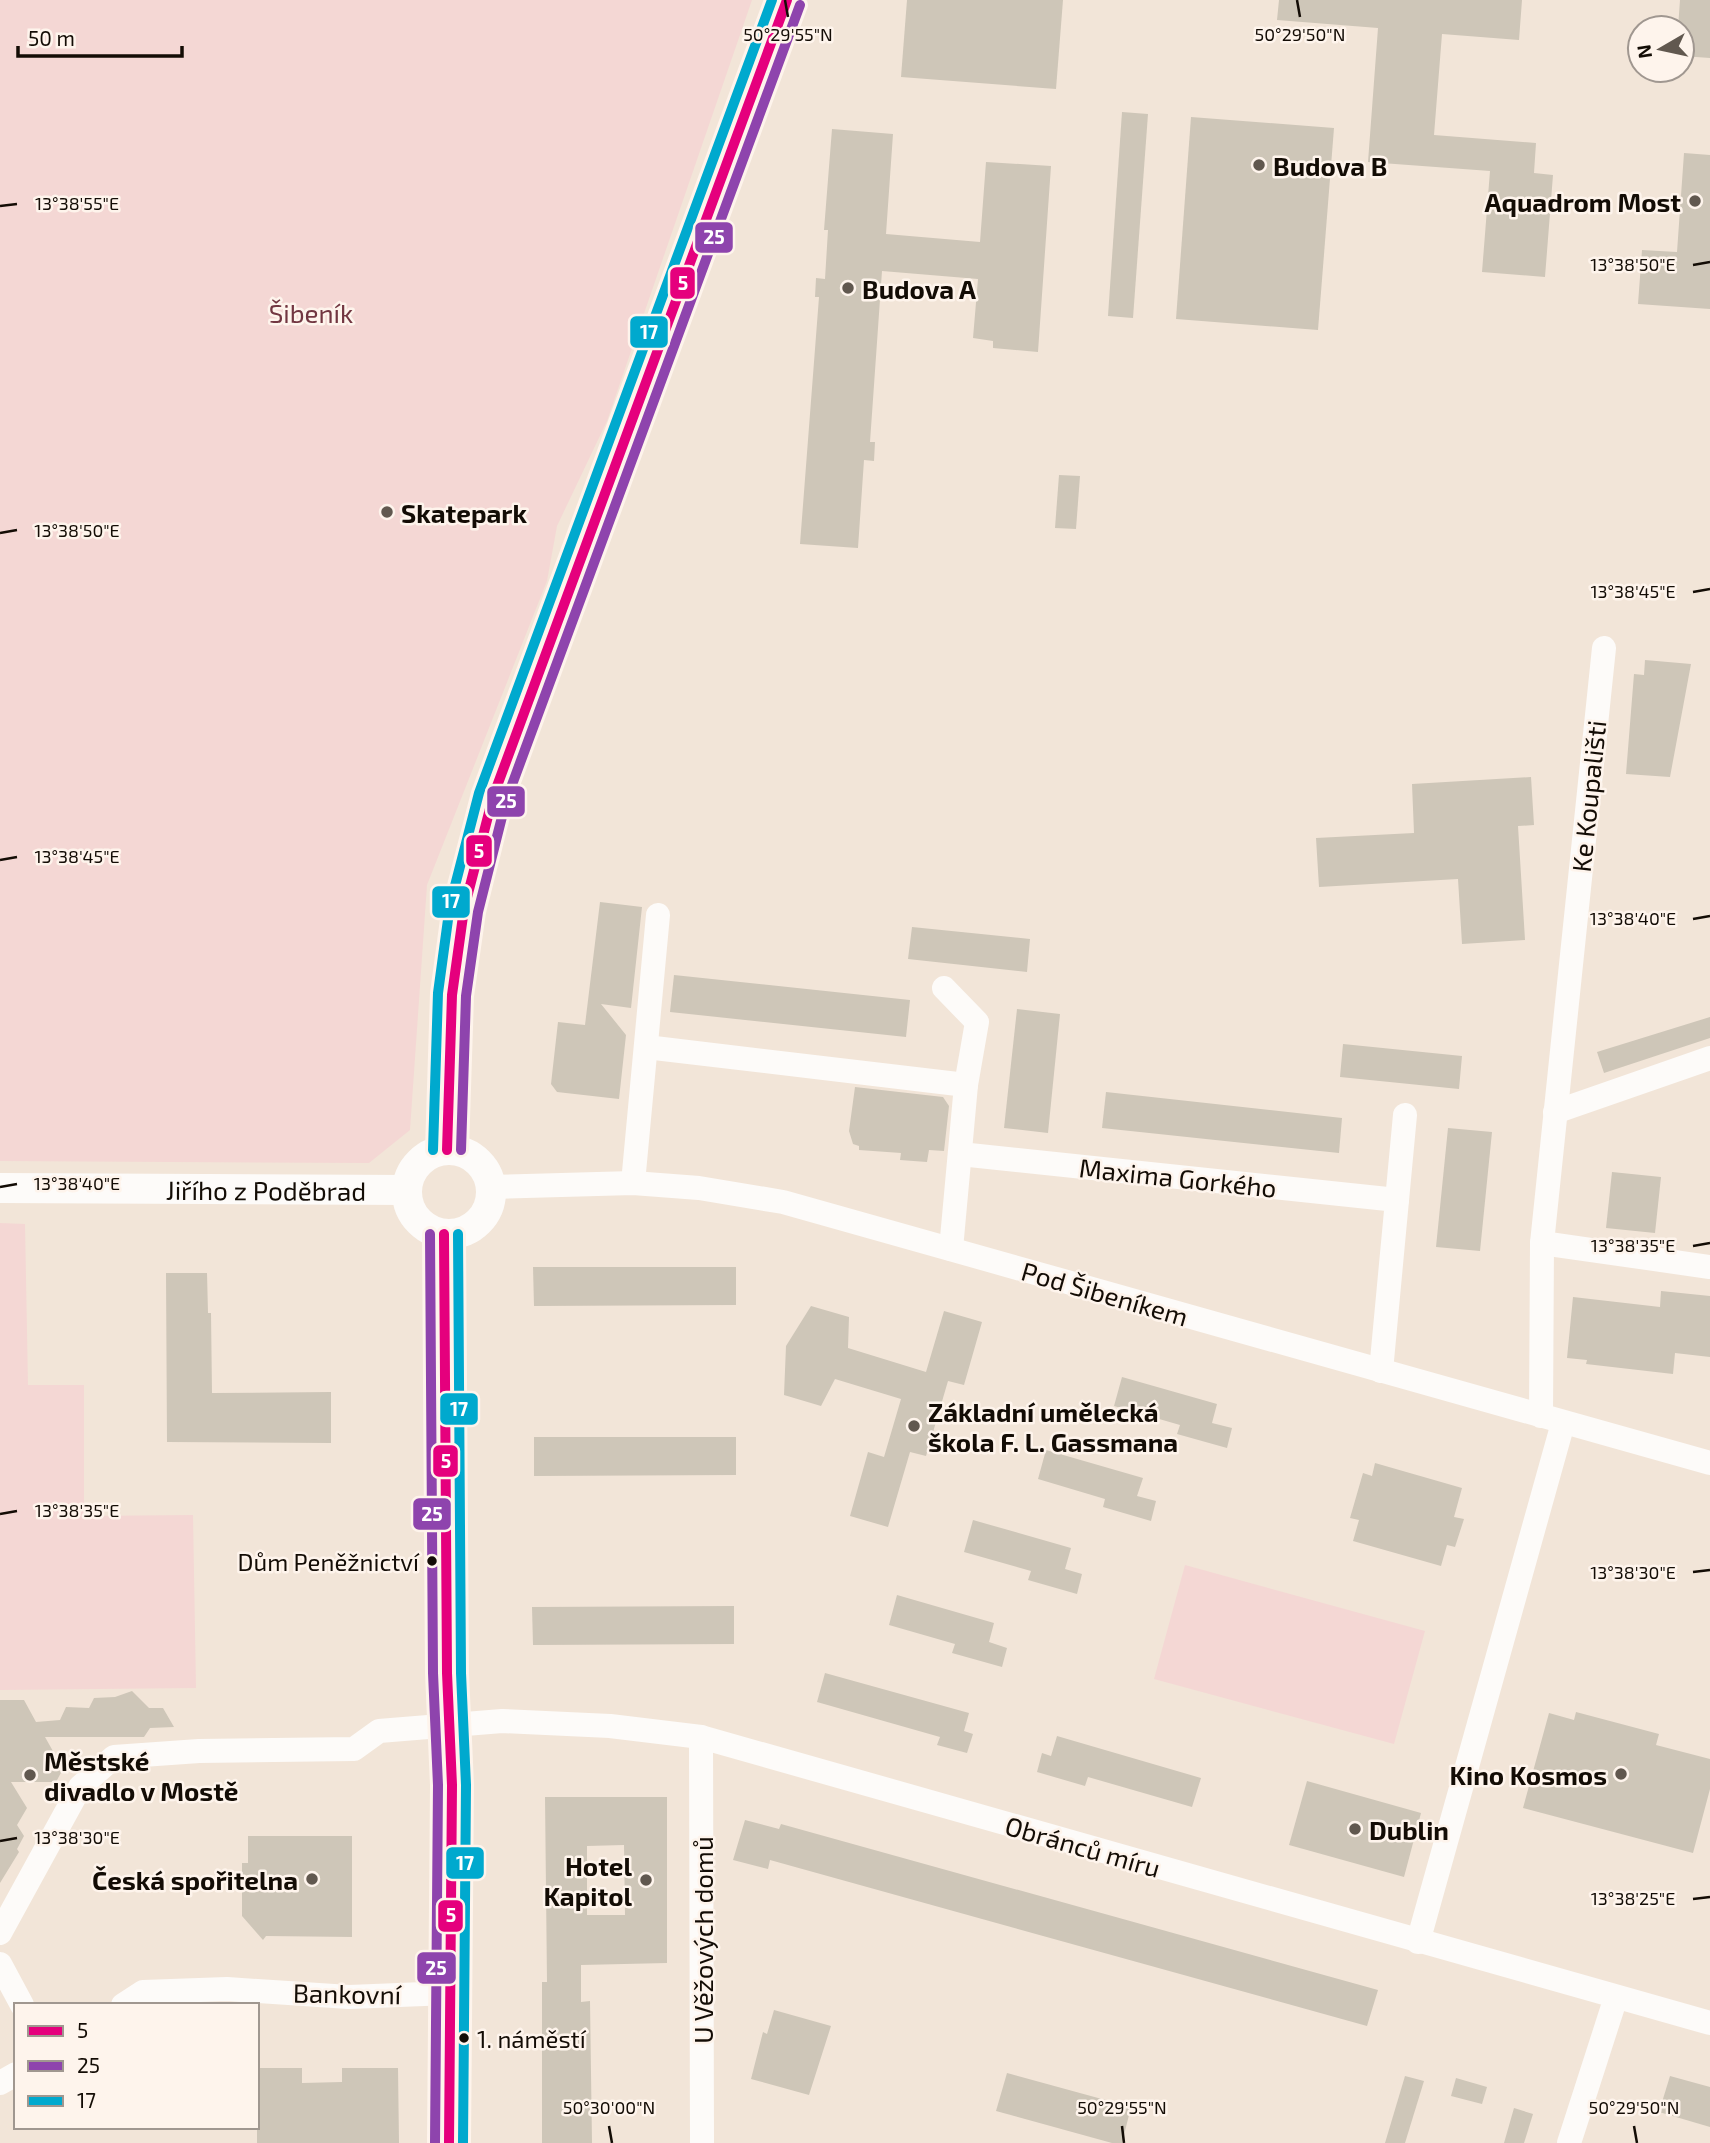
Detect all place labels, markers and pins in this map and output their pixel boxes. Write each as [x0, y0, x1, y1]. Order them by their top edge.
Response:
place label: Budova B [1273, 150, 1387, 181]
marker: Budova B [1251, 157, 1267, 173]
place label: Aquadrom Most [1484, 186, 1681, 217]
marker: Aquadrom Most [1687, 193, 1703, 209]
place label: Budova A [862, 273, 976, 304]
marker: Budova A [840, 280, 856, 296]
place label: Skatepark [401, 497, 527, 528]
marker: Skatepark [379, 504, 395, 520]
place label: Základní umělecká škola F. L. Gassmana [928, 1396, 1178, 1457]
marker: Základní umělecká škola F. L. Gassmana [906, 1418, 922, 1434]
place label: Dům Peněžnictví [238, 1547, 420, 1576]
marker: Dům Peněžnictví [425, 1554, 439, 1568]
place label: Městské divadlo v Mostě [44, 1745, 238, 1806]
place label: Kino Kosmos [1450, 1759, 1607, 1790]
marker: Kino Kosmos [1613, 1766, 1629, 1782]
marker: Městské divadlo v Mostě [22, 1767, 38, 1783]
place label: Dublin [1369, 1814, 1449, 1845]
marker: Dublin [1347, 1821, 1363, 1837]
place label: Hotel Kapitol [543, 1850, 632, 1911]
place label: Česká spořitelna [92, 1864, 298, 1895]
marker: Česká spořitelna [304, 1871, 320, 1887]
marker: Hotel Kapitol [638, 1872, 654, 1888]
place label: 1. náměstí [477, 2024, 587, 2053]
marker: 1. náměstí [457, 2031, 471, 2045]

